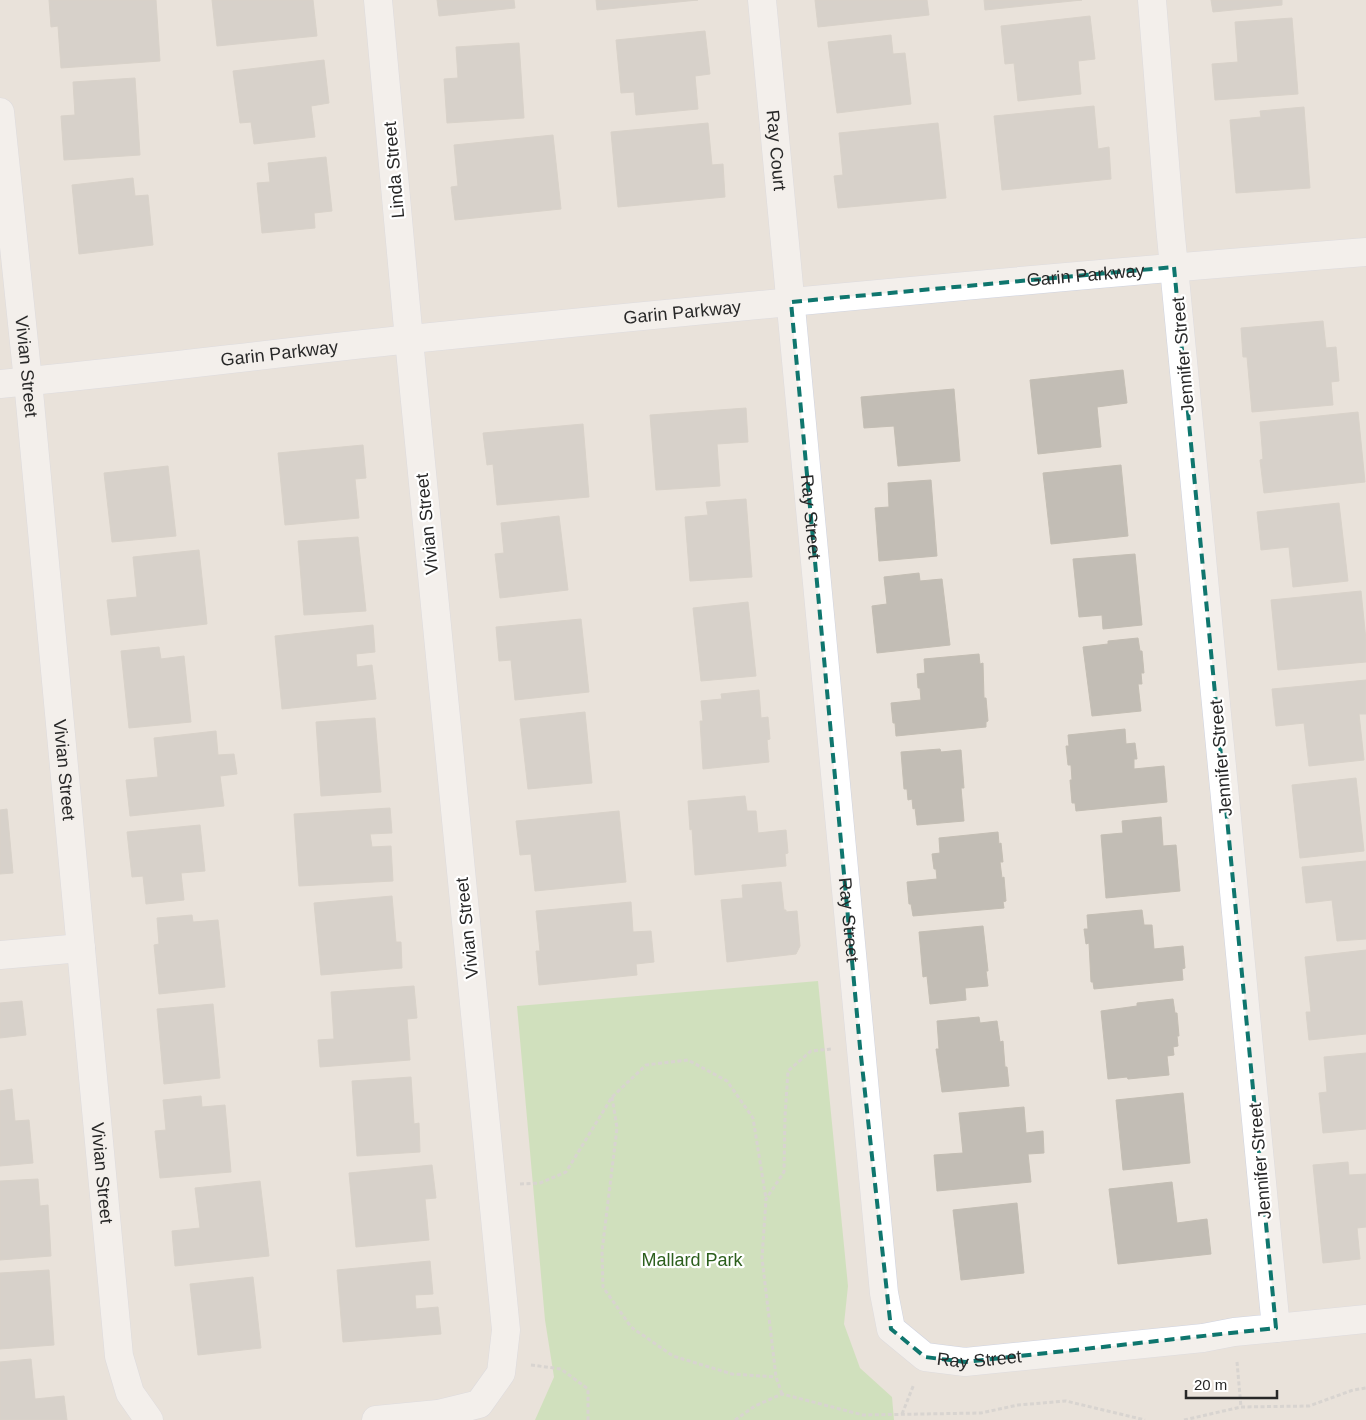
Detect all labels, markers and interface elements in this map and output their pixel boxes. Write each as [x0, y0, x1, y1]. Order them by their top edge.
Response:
street label: Ray Court [762, 109, 790, 192]
street label: Linda Street [380, 121, 408, 219]
street label: Garin Parkway [1026, 260, 1145, 290]
street label: Jennifer Street [1168, 296, 1198, 414]
street label: Garin Parkway [622, 297, 742, 328]
street label: Vivian Street [11, 315, 41, 418]
street label: Garin Parkway [220, 337, 339, 370]
street label: Vivian Street [412, 472, 442, 576]
street label: Ray Street [797, 473, 825, 560]
street label: Jennifer Street [1206, 699, 1236, 817]
street label: Vivian Street [50, 718, 79, 821]
street label: Vivian Street [452, 876, 482, 980]
street label: Ray Street [835, 877, 863, 963]
street label: Jennifer Street [1245, 1102, 1275, 1220]
street label: Vivian Street [87, 1121, 117, 1225]
park label: Mallard Park [641, 1250, 744, 1270]
street label: Ray Street [936, 1346, 1022, 1372]
scale bar [1186, 1368, 1277, 1400]
text: 20 m [1194, 1376, 1227, 1393]

